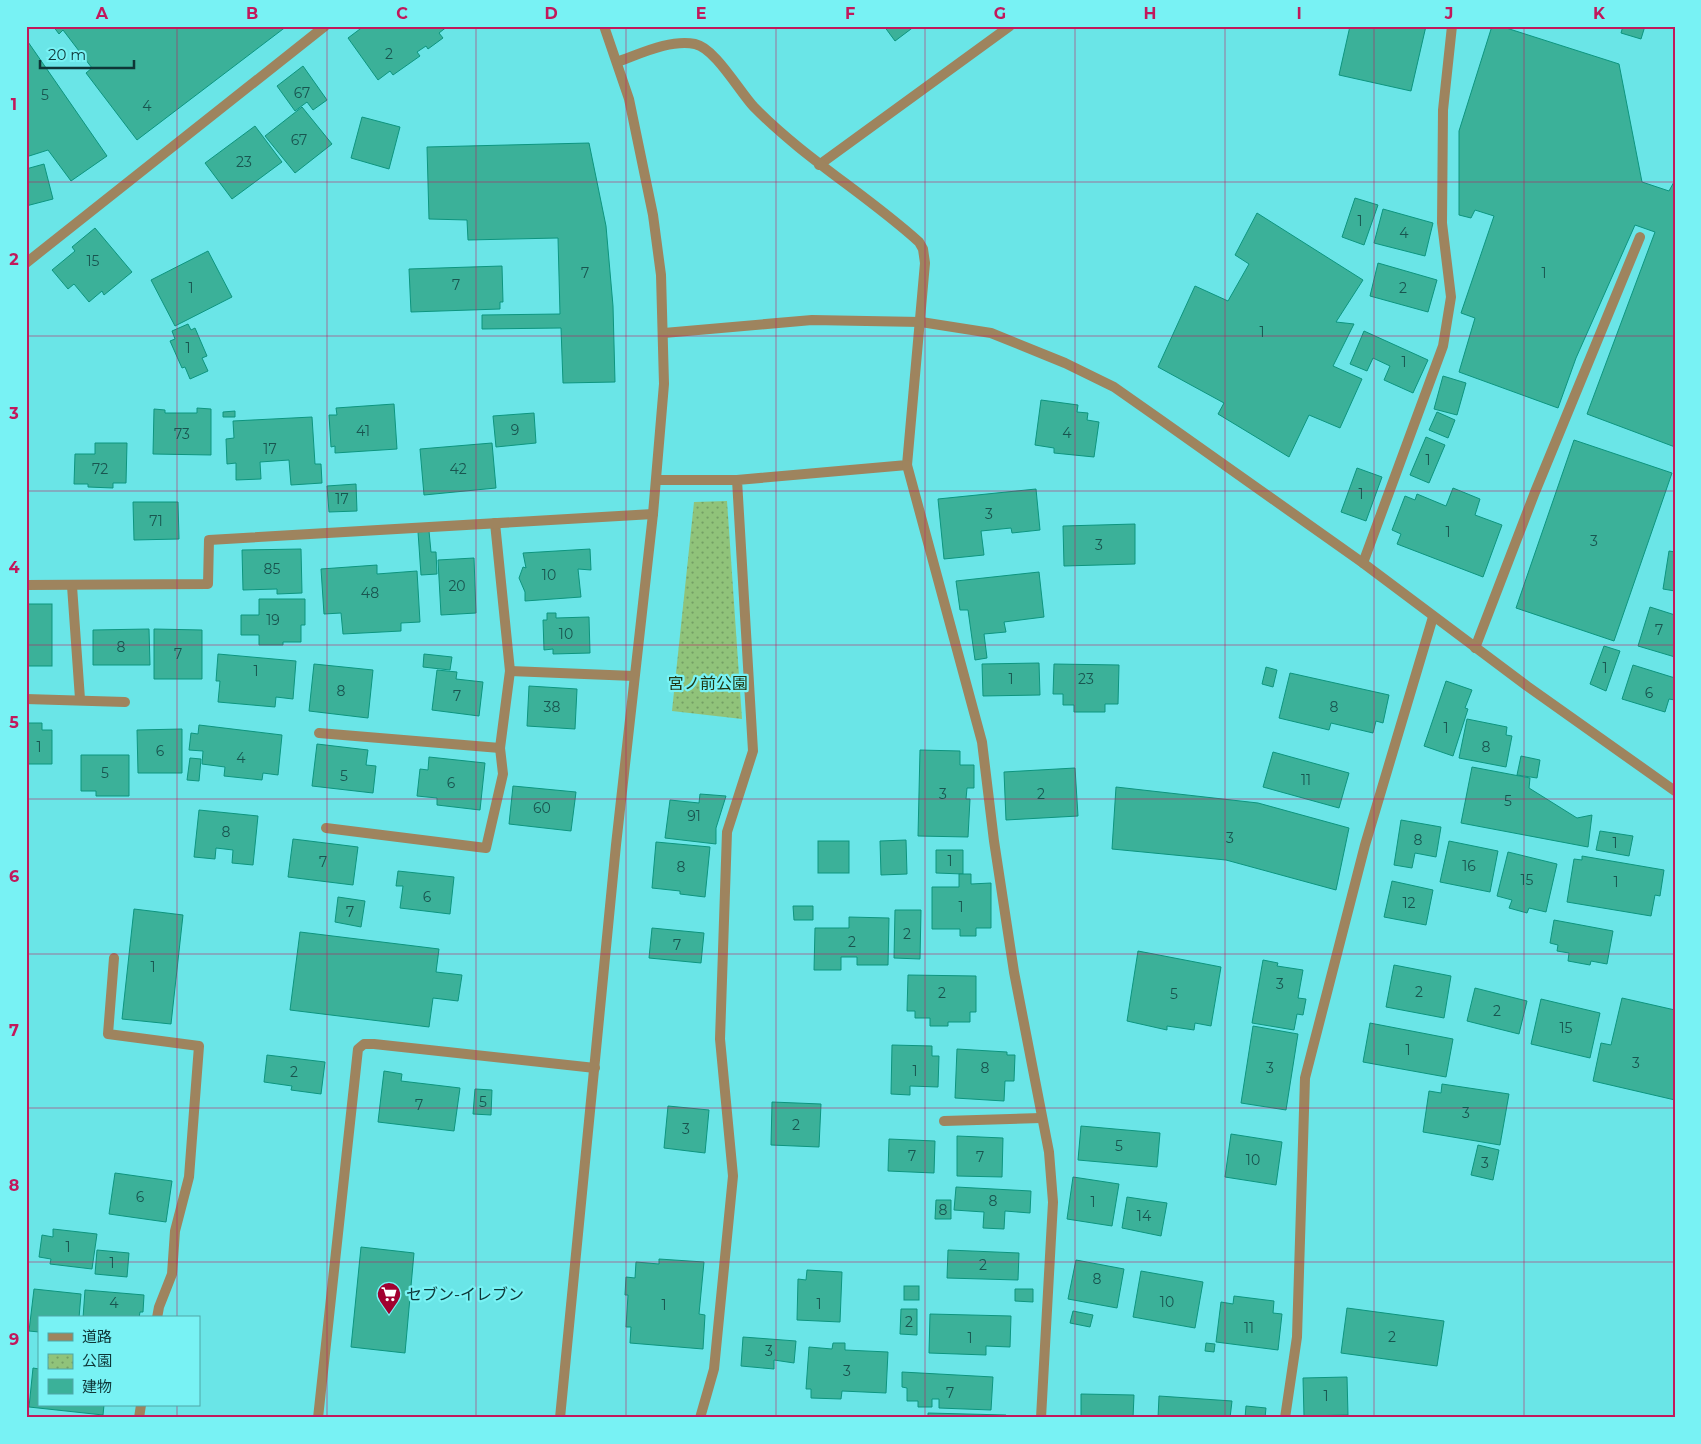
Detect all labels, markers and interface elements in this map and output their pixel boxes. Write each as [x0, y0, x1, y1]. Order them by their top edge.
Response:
text: A [95, 4, 109, 23]
text: B [246, 4, 258, 23]
text: C [396, 4, 408, 23]
text: D [544, 4, 558, 23]
text: E [696, 4, 706, 23]
text: F [845, 4, 855, 23]
text: G [994, 4, 1006, 23]
text: H [1144, 4, 1156, 23]
text: I [1296, 4, 1302, 23]
text: J [1444, 4, 1453, 23]
text: K [1593, 4, 1606, 23]
scale bar [40, 38, 134, 70]
text: 20 m [48, 45, 86, 64]
house number: 2 [385, 45, 393, 63]
house number: 67 [294, 84, 310, 102]
house number: 5 [41, 86, 49, 104]
text: 1 [11, 95, 17, 114]
house number: 4 [142, 97, 152, 115]
house number: 67 [291, 131, 307, 149]
house number: 23 [236, 153, 252, 171]
house number: 1 [1357, 212, 1363, 230]
house number: 4 [1399, 224, 1409, 242]
text: 2 [9, 250, 19, 269]
house number: 15 [87, 252, 100, 270]
house number: 7 [581, 264, 589, 282]
house number: 1 [1541, 264, 1547, 282]
house number: 7 [452, 276, 460, 294]
house number: 1 [188, 279, 194, 297]
house number: 2 [1399, 279, 1407, 297]
house number: 1 [1259, 323, 1265, 341]
house number: 1 [185, 339, 191, 357]
house number: 1 [1401, 353, 1407, 371]
text: 3 [8, 404, 19, 423]
house number: 9 [511, 421, 519, 439]
house number: 41 [356, 422, 370, 440]
house number: 4 [1062, 424, 1072, 442]
house number: 73 [174, 425, 190, 443]
house number: 17 [263, 440, 277, 458]
house number: 1 [1425, 451, 1431, 469]
house number: 72 [92, 460, 108, 478]
house number: 42 [449, 460, 467, 478]
house number: 1 [1358, 485, 1364, 503]
house number: 17 [335, 490, 349, 508]
house number: 3 [985, 505, 993, 523]
house number: 71 [149, 512, 163, 530]
house number: 1 [1445, 523, 1451, 541]
house number: 3 [1590, 532, 1598, 550]
house number: 3 [1095, 536, 1103, 554]
text: 4 [8, 558, 20, 577]
house number: 85 [264, 560, 281, 578]
house number: 10 [542, 566, 556, 584]
house number: 20 [448, 577, 466, 595]
house number: 48 [361, 584, 379, 602]
house number: 19 [266, 611, 280, 629]
house number: 7 [1655, 621, 1663, 639]
house number: 10 [559, 625, 573, 643]
house number: 8 [117, 638, 126, 656]
house number: 7 [174, 645, 182, 663]
house number: 1 [1602, 659, 1608, 677]
house number: 1 [253, 662, 259, 680]
house number: 1 [1008, 670, 1014, 688]
house number: 23 [1078, 670, 1094, 688]
park label: 宮ノ前公園 [668, 674, 748, 693]
house number: 8 [337, 682, 346, 700]
house number: 6 [1645, 684, 1654, 702]
house number: 7 [453, 687, 461, 705]
house number: 38 [544, 698, 560, 716]
house number: 8 [1330, 698, 1339, 716]
text: 5 [9, 713, 19, 732]
house number: 1 [1443, 719, 1449, 737]
house number: 1 [36, 738, 42, 756]
house number: 8 [1482, 738, 1491, 756]
house number: 6 [156, 742, 165, 760]
house number: 4 [236, 749, 246, 767]
house number: 5 [101, 764, 109, 782]
house number: 5 [340, 767, 348, 785]
house number: 11 [1301, 771, 1311, 789]
house number: 6 [447, 774, 456, 792]
house number: 3 [939, 785, 947, 803]
house number: 2 [1037, 785, 1045, 803]
house number: 5 [1504, 792, 1512, 810]
house number: 60 [533, 799, 551, 817]
house number: 91 [687, 807, 701, 825]
house number: 8 [222, 823, 231, 841]
house number: 3 [1226, 829, 1234, 847]
house number: 8 [1414, 831, 1423, 849]
house number: 1 [1612, 834, 1618, 852]
house number: 1 [947, 852, 953, 870]
house number: 7 [319, 853, 327, 871]
house number: 16 [1462, 857, 1476, 875]
house number: 8 [677, 858, 686, 876]
text: 6 [9, 867, 19, 886]
house number: 15 [1521, 871, 1534, 889]
house number: 1 [1613, 873, 1619, 891]
house number: 6 [423, 888, 432, 906]
house number: 12 [1402, 894, 1416, 912]
house number: 1 [958, 898, 964, 916]
house number: 7 [346, 903, 354, 921]
house number: 2 [903, 925, 911, 943]
house number: 2 [848, 933, 856, 951]
house number: 7 [673, 936, 681, 954]
house number: 1 [150, 958, 156, 976]
house number: 3 [1276, 975, 1284, 993]
house number: 2 [1415, 983, 1423, 1001]
house number: 2 [938, 984, 946, 1002]
house number: 5 [1170, 985, 1178, 1003]
house number: 2 [1493, 1002, 1501, 1020]
house number: 15 [1560, 1019, 1573, 1037]
text: 7 [9, 1021, 19, 1040]
house number: 1 [1405, 1041, 1411, 1059]
house number: 3 [1632, 1054, 1640, 1072]
house number: 8 [981, 1059, 990, 1077]
house number: 3 [1266, 1059, 1274, 1077]
house number: 1 [912, 1062, 918, 1080]
house number: 2 [290, 1063, 298, 1081]
house number: 5 [479, 1093, 487, 1111]
house number: 7 [415, 1096, 423, 1114]
house number: 3 [1462, 1104, 1470, 1122]
house number: 2 [792, 1116, 800, 1134]
house number: 3 [682, 1120, 690, 1138]
house number: 5 [1115, 1137, 1123, 1155]
house number: 7 [908, 1147, 916, 1165]
house number: 7 [976, 1148, 984, 1166]
house number: 10 [1246, 1151, 1260, 1169]
house number: 3 [1481, 1154, 1489, 1172]
text: 8 [9, 1176, 19, 1195]
house number: 6 [136, 1188, 145, 1206]
house number: 8 [989, 1192, 998, 1210]
house number: 1 [1090, 1193, 1096, 1211]
house number: 8 [939, 1201, 948, 1219]
house number: 14 [1137, 1207, 1152, 1225]
house number: 1 [65, 1238, 71, 1256]
house number: 1 [109, 1254, 115, 1272]
house number: 2 [979, 1256, 987, 1274]
house number: 8 [1093, 1270, 1102, 1288]
supermarket icon: セブン-イレブン [376, 1281, 402, 1315]
place label: セブン-イレブン [406, 1285, 524, 1304]
house number: 10 [1160, 1293, 1174, 1311]
house number: 4 [109, 1294, 119, 1312]
house number: 1 [816, 1295, 822, 1313]
house number: 1 [661, 1296, 667, 1314]
house number: 2 [905, 1313, 913, 1331]
legend [38, 1316, 200, 1406]
house number: 11 [1244, 1319, 1254, 1337]
text: 道路 [82, 1327, 112, 1346]
house number: 2 [1388, 1328, 1396, 1346]
house number: 1 [967, 1329, 973, 1347]
text: 9 [9, 1330, 19, 1349]
house number: 3 [765, 1342, 773, 1360]
text: 公園 [82, 1351, 112, 1370]
house number: 3 [843, 1362, 851, 1380]
text: 建物 [82, 1377, 112, 1396]
house number: 7 [946, 1384, 954, 1402]
house number: 1 [1323, 1387, 1329, 1405]

